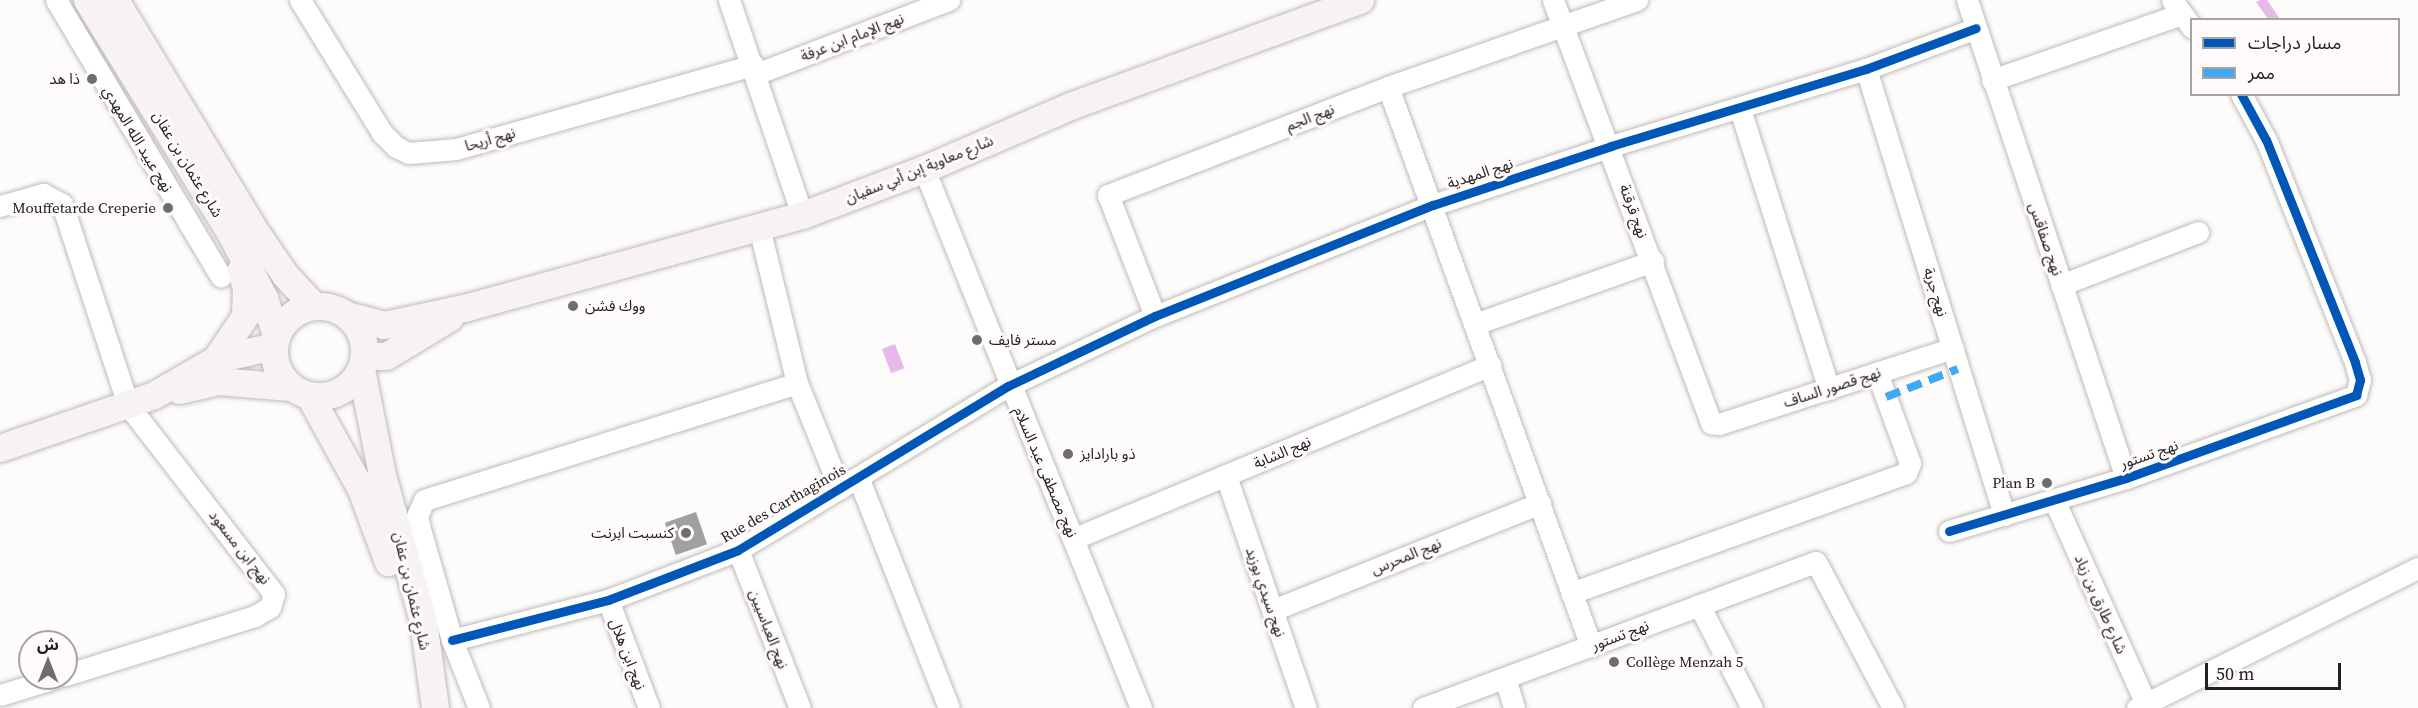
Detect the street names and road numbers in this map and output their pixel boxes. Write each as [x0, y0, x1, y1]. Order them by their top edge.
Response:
street label: نهج الإمام ابن عرفة [798, 9, 906, 65]
street label: نهج عبيد الله المهدي [99, 83, 177, 195]
street label: نهج الجم [1283, 100, 1337, 134]
street label: شارع عثمان بن عفان [149, 108, 227, 220]
street label: نهج أريحا [463, 123, 517, 155]
street label: شارع معاوية إبن أبي سفيان [842, 131, 996, 207]
street label: نهج المهدية [1445, 154, 1515, 192]
street label: نهج قرقنة [1616, 182, 1652, 240]
street label: نهج صفاقس [2025, 200, 2067, 278]
street label: نهج جربة [1920, 265, 1952, 319]
street label: نهج قصور الساف [1781, 363, 1883, 411]
street label: نهج مصطفى عبد السلام [1010, 404, 1082, 540]
street label: نهج الشابة [1251, 432, 1313, 472]
street label: نهج تستور [2118, 436, 2180, 472]
street label: Rue des Carthaginois [717, 460, 849, 546]
street label: نهج ابن مسعود [205, 506, 275, 588]
street label: شارع عثمان بن عفان [390, 530, 434, 652]
street label: نهج المحرس [1368, 534, 1444, 578]
street label: نهج سيدي بوزيد [1242, 545, 1290, 639]
street label: شارع طارق بن زياد [2071, 551, 2131, 657]
street label: نهج العباسيين [746, 587, 792, 671]
street label: نهج ابن هلال [606, 616, 650, 692]
street label: نهج تستور [1589, 616, 1651, 654]

